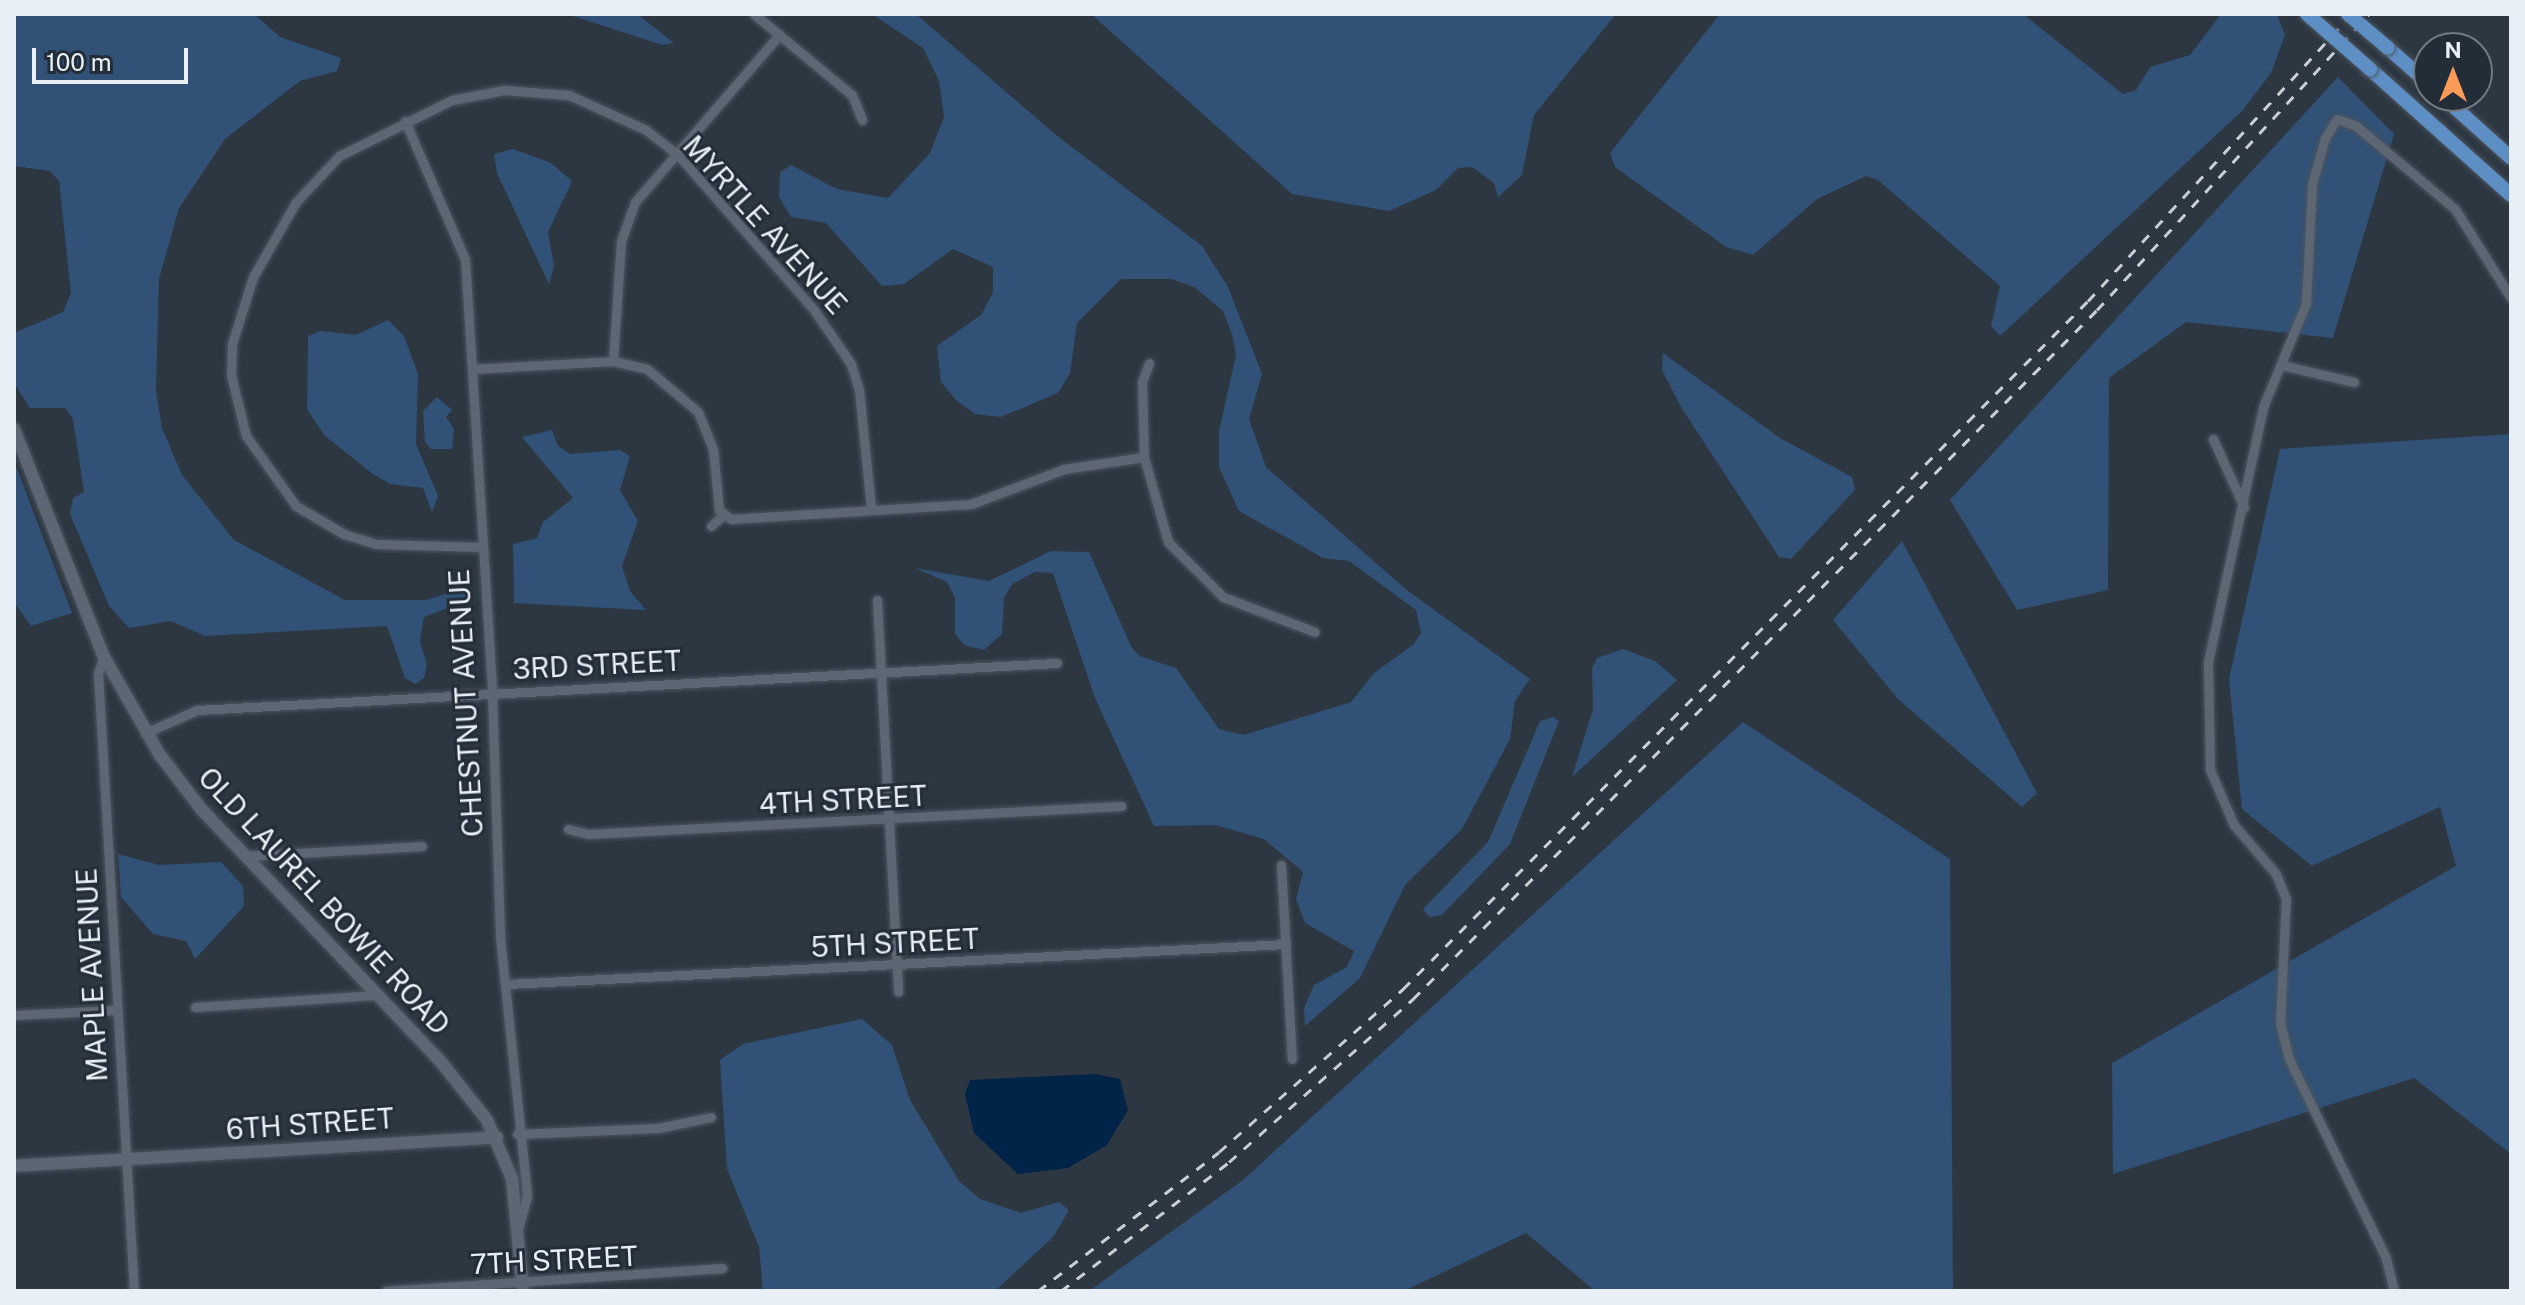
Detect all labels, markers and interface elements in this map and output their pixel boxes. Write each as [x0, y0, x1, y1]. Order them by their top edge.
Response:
scale bar [36, 32, 192, 82]
north arrow [2413, 32, 2493, 112]
text: N [2444, 37, 2462, 63]
text: 100 m [46, 48, 112, 76]
street label: MYRTLE AVENUE [676, 129, 854, 321]
street label: CHESTNUT AVENUE [442, 568, 490, 838]
street label: 3RD STREET [512, 644, 682, 686]
street label: OLD LAUREL BOWIE ROAD [191, 761, 457, 1041]
street label: 4TH STREET [758, 779, 928, 821]
street label: MAPLE AVENUE [70, 867, 114, 1083]
street label: 5TH STREET [810, 922, 980, 964]
street label: 6TH STREET [225, 1101, 395, 1147]
street label: 7TH STREET [469, 1239, 639, 1281]

